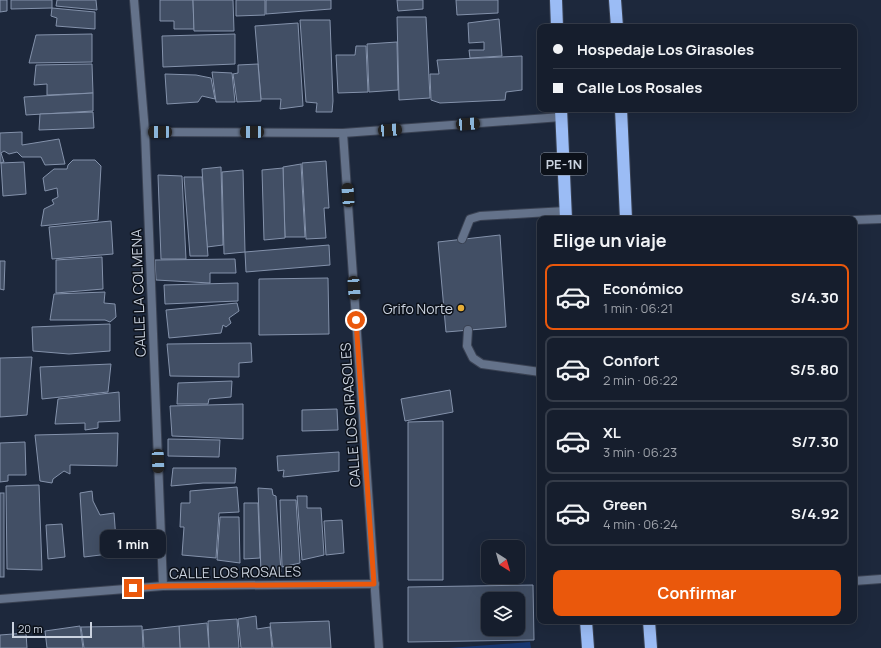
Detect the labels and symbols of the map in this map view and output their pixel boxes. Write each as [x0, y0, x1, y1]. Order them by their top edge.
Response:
car [456, 117, 480, 131]
car [378, 123, 402, 137]
car [148, 126, 172, 138]
car [240, 126, 264, 138]
road number: PE-1N [541, 153, 587, 175]
car [341, 183, 355, 207]
street label: CALLE LA COLMENA [126, 229, 150, 357]
car [347, 276, 361, 300]
place label: Grifo Norte [383, 299, 453, 318]
marker: Grifo Norte [456, 303, 466, 313]
route start [347, 311, 365, 329]
street label: CALLE LOS GIRASOLES [335, 342, 365, 488]
car [152, 449, 164, 473]
callout: 1 min [100, 530, 166, 558]
north arrow [481, 540, 525, 584]
street label: CALLE LOS ROSALES [169, 561, 301, 583]
route end [124, 579, 142, 597]
scale bar [12, 620, 92, 639]

